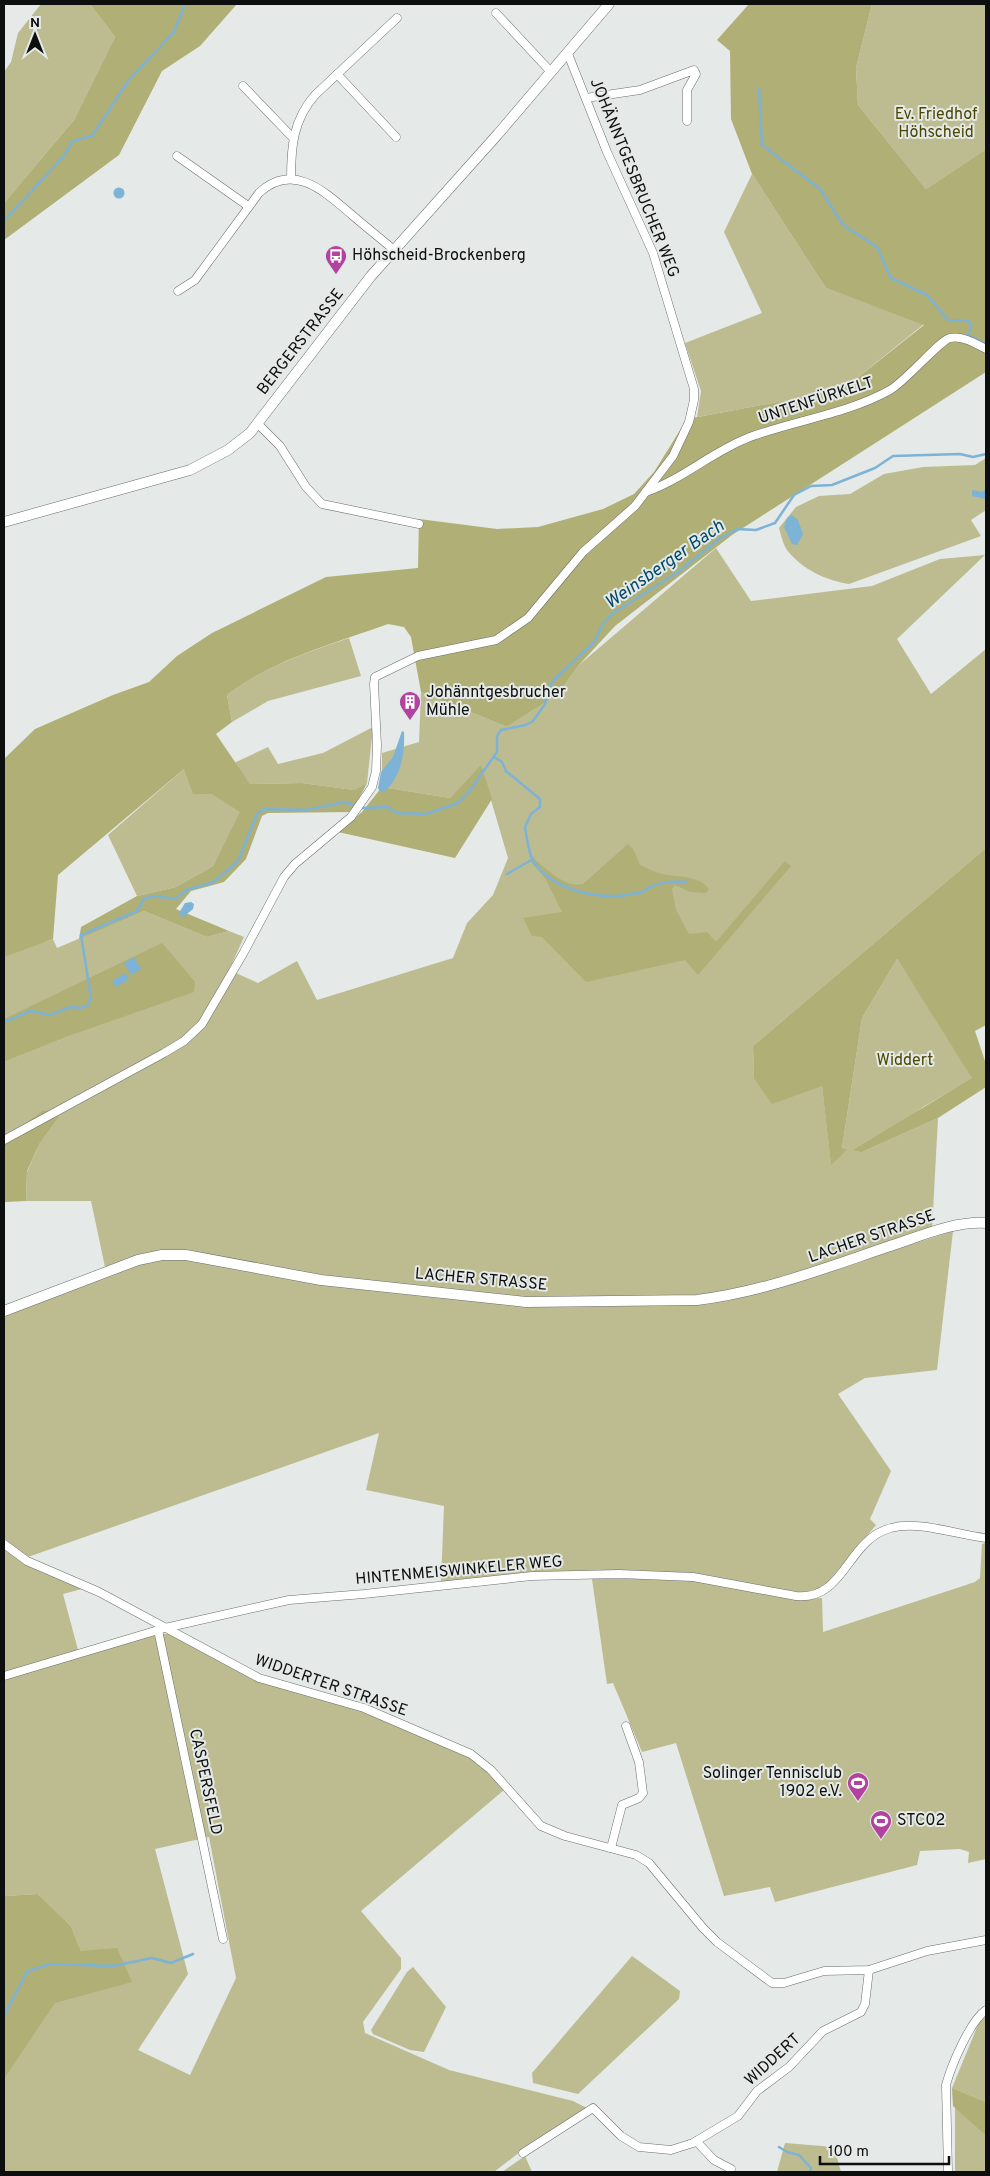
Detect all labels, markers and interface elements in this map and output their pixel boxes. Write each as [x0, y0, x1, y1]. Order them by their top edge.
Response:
north arrow [10, 10, 60, 60]
text: N [30, 15, 40, 32]
street label: JOHÄNNTGESBRUCHER WEG [585, 75, 684, 281]
park label: Ev. Friedhof Höhscheid [895, 105, 978, 143]
bus stop icon: Höhscheid-Brockenberg [324, 244, 348, 275]
place label: Höhscheid-Brockenberg [352, 246, 526, 266]
street label: BERGERSTRASSE [253, 285, 349, 399]
street label: UNTENFÜRKELT [755, 371, 876, 429]
water label: Weinsberger Bach [601, 515, 729, 615]
place label: Johänntgesbrucher Mühle [426, 683, 566, 721]
building icon: Johänntgesbrucher Mühle [398, 690, 422, 721]
park label: Widdert [877, 1051, 933, 1071]
street label: LACHER STRASSE [806, 1206, 938, 1268]
street label: LACHER STRASSE [414, 1264, 548, 1296]
street label: HINTENMEISWINKELER WEG [355, 1552, 563, 1590]
street label: WIDDERTER STRASSE [252, 1650, 410, 1722]
street label: CASPERSFELD [184, 1727, 226, 1837]
place label: Solinger Tennisclub 1902 e.V. [703, 1764, 842, 1802]
sports icon: Solinger Tennisclub 1902 e.V. [846, 1771, 870, 1802]
sports icon: STC02 [869, 1809, 893, 1840]
place label: STC02 [897, 1811, 945, 1831]
street label: WIDDERT [741, 2030, 805, 2090]
scale bar [820, 2134, 949, 2166]
text: 100 m [828, 2143, 869, 2162]

